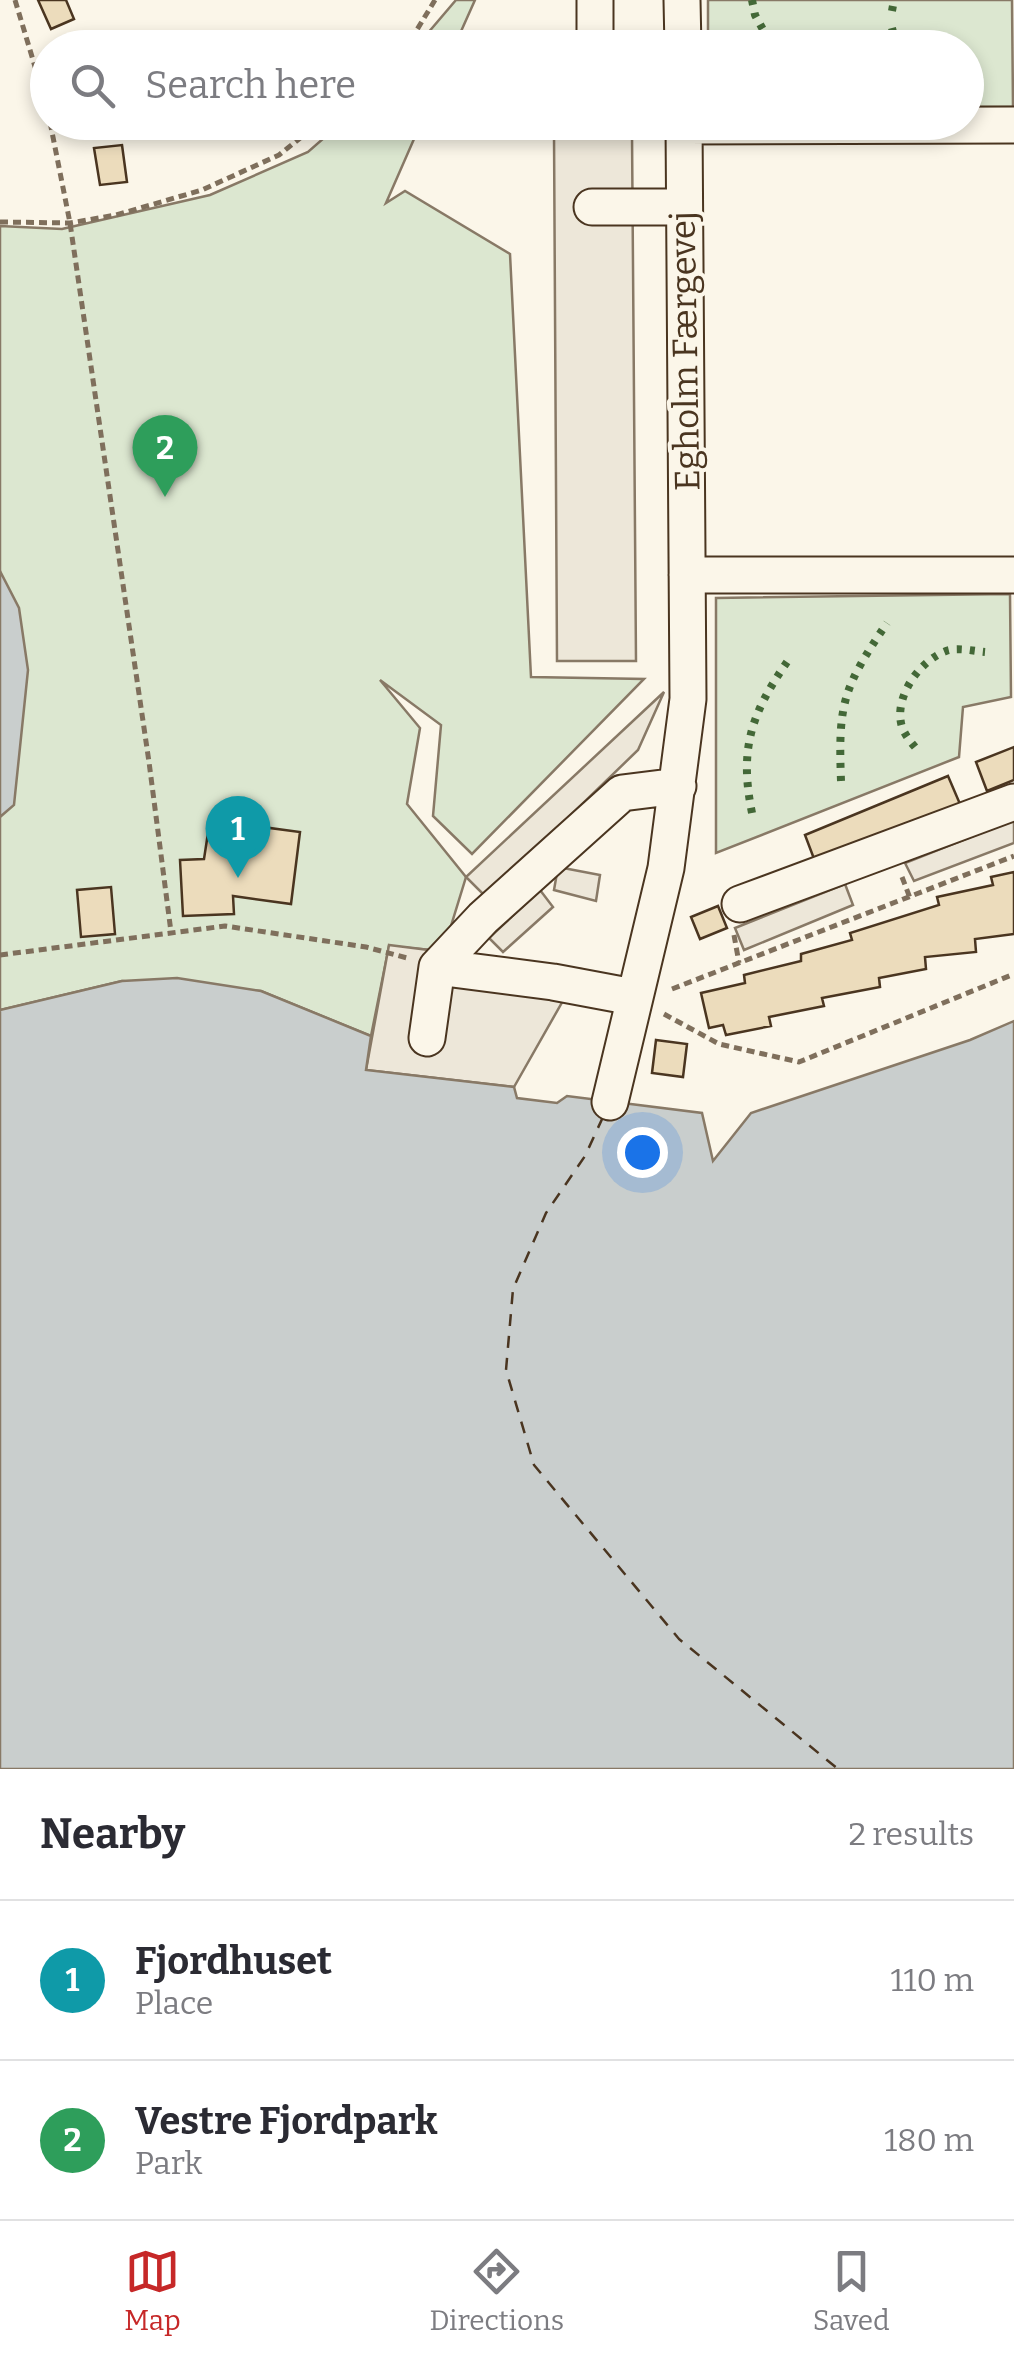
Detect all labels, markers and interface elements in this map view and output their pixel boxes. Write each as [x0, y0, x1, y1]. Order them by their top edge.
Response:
search box [30, 30, 984, 140]
icon: search [65, 58, 120, 113]
text: Search here [145, 62, 356, 108]
street label: Egholm Færgevej [662, 211, 708, 491]
pin: 2 [132, 414, 198, 497]
pin: 1 [206, 796, 270, 878]
your location [617, 1127, 668, 1178]
text: Nearby [40, 1809, 185, 1859]
text: 2 results [848, 1815, 974, 1853]
text: Fjordhuset [135, 1938, 332, 1984]
text: 1 [66, 1961, 79, 1999]
text: 110 m [891, 1961, 974, 1999]
text: Place [135, 1984, 213, 2022]
text: Vestre Fjordpark [135, 2098, 438, 2144]
text: 2 [63, 2121, 82, 2159]
text: 180 m [884, 2121, 974, 2159]
text: Park [135, 2144, 202, 2182]
tab: Map [124, 2244, 181, 2337]
tab: Directions [429, 2244, 564, 2337]
tab: Saved [813, 2244, 890, 2337]

